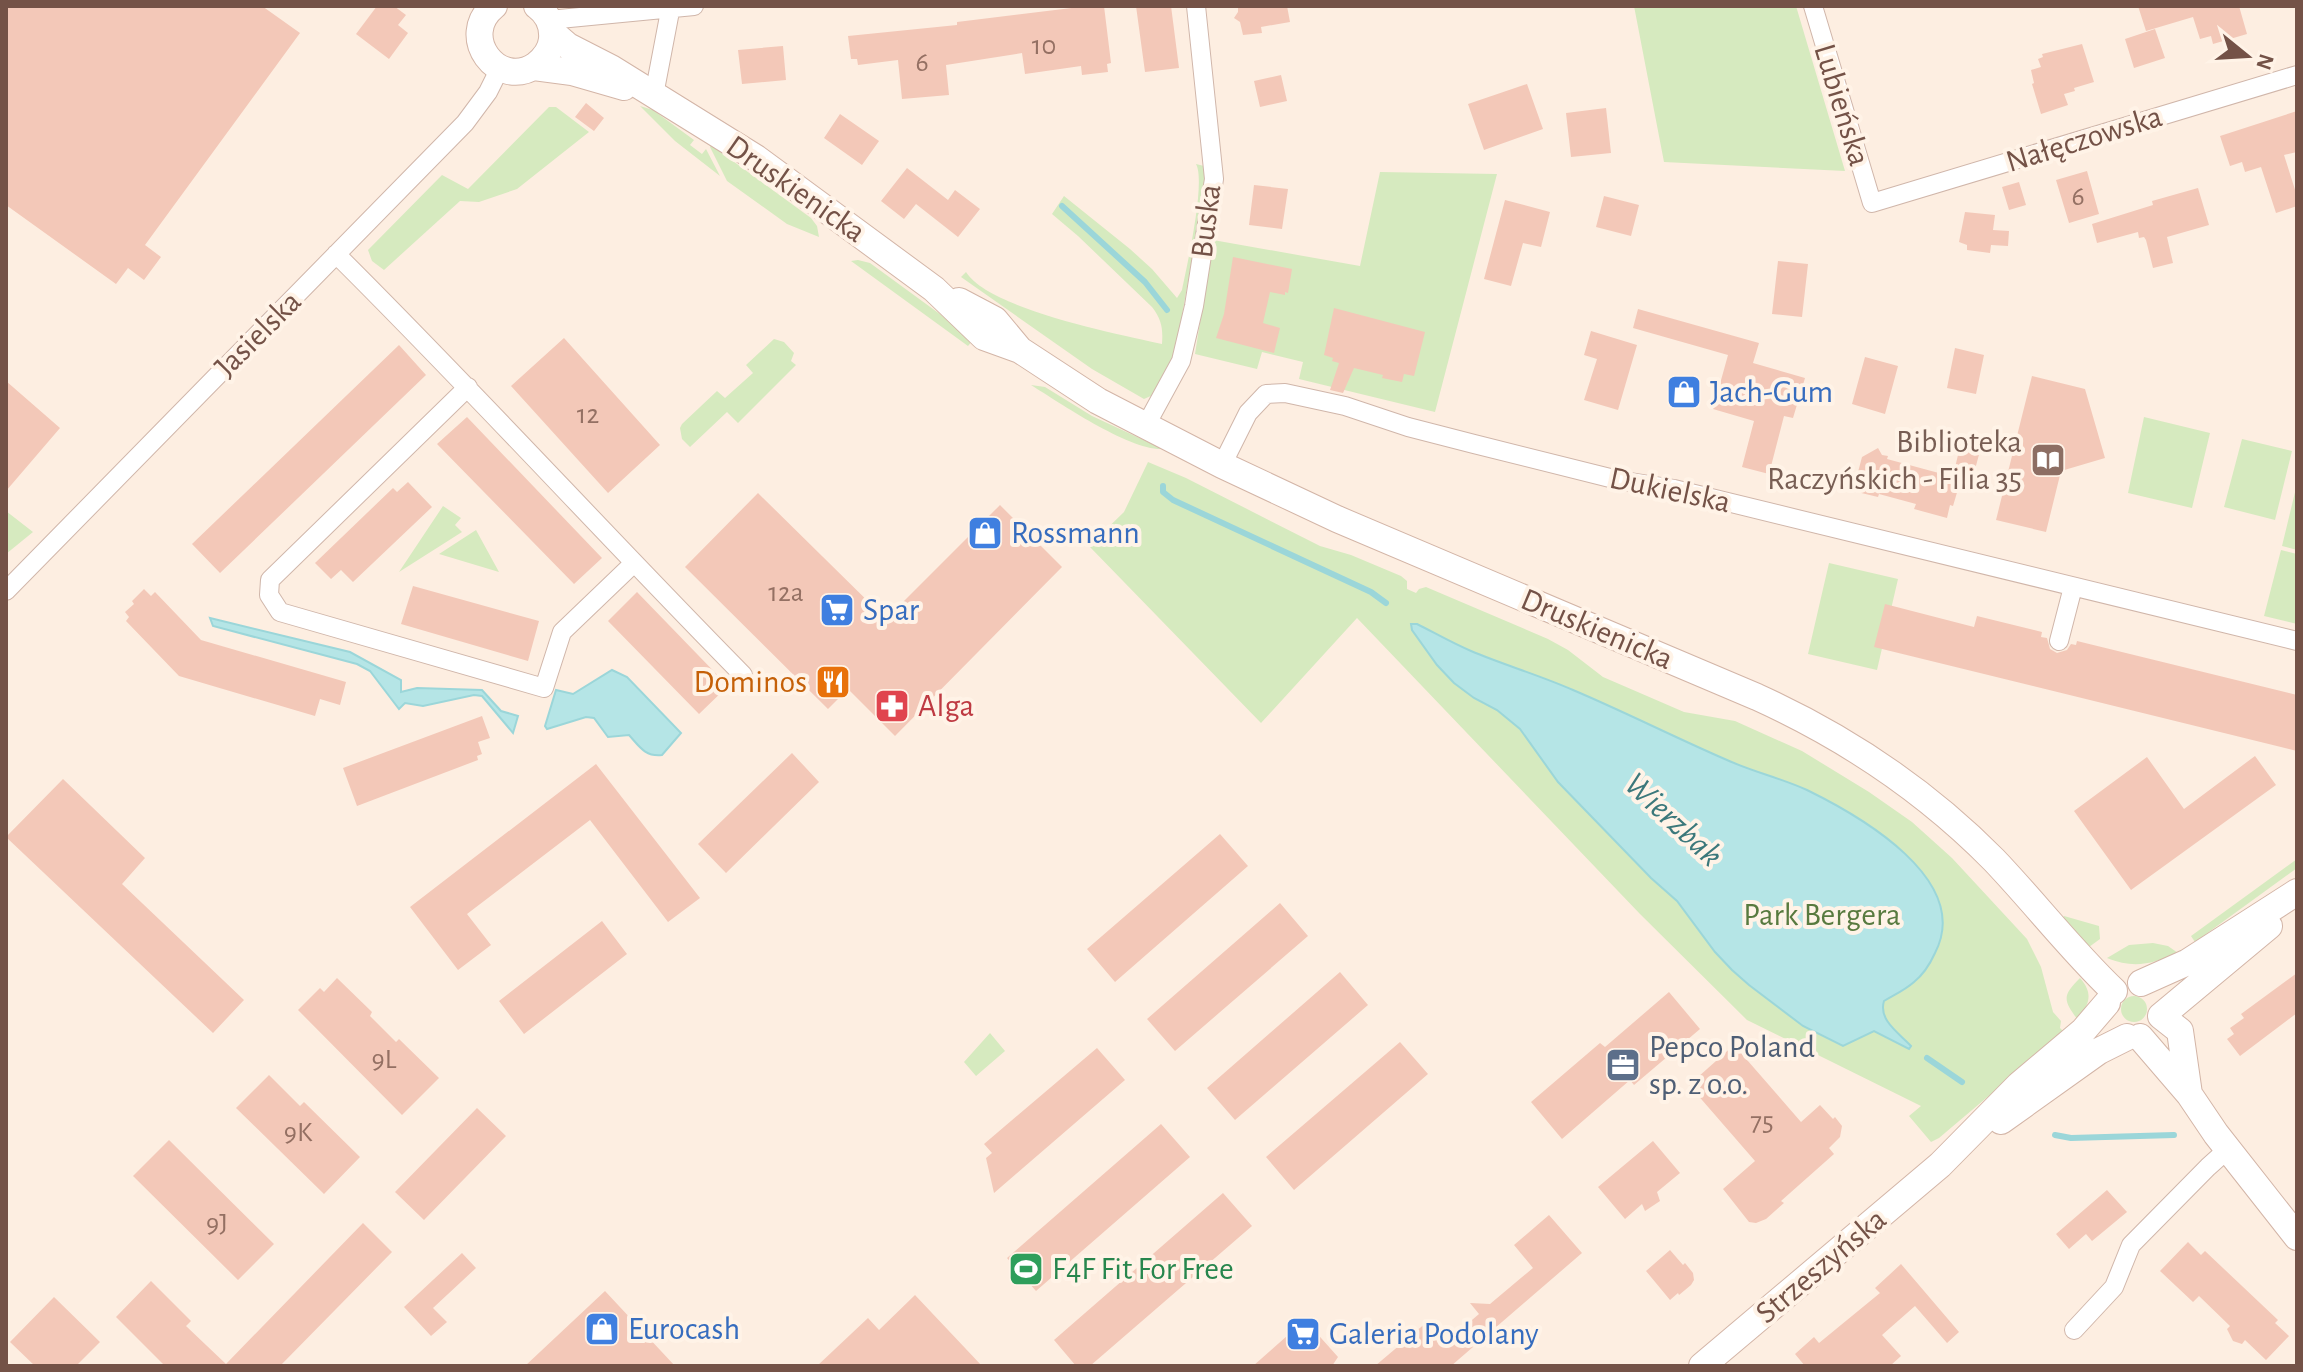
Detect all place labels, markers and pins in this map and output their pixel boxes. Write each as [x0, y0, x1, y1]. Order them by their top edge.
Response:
shop icon: Jach-Gum [1665, 373, 1703, 411]
place label: Jach-Gum [1710, 376, 1833, 408]
place label: Biblioteka Raczyńskich - Filia 35 [1767, 426, 2022, 495]
library icon: Biblioteka Raczyńskich - Filia 35 [2029, 441, 2067, 479]
shop icon: Rossmann [966, 514, 1004, 552]
place label: Rossmann [1011, 517, 1140, 549]
supermarket icon: Spar [818, 591, 856, 629]
place label: Spar [863, 594, 920, 626]
restaurant icon: Dominos [814, 663, 852, 701]
place label: Dominos [694, 666, 807, 698]
pharmacy icon: Alga [873, 687, 911, 725]
place label: Alga [918, 690, 974, 722]
place label: Pepco Poland sp. z o.o. [1649, 1031, 1815, 1100]
office icon: Pepco Poland sp. z o.o. [1604, 1046, 1642, 1084]
sports icon: F4F Fit For Free [1007, 1250, 1045, 1288]
place label: F4F Fit For Free [1052, 1253, 1234, 1285]
shop icon: Eurocash [583, 1310, 621, 1348]
place label: Eurocash [628, 1313, 740, 1345]
supermarket icon: Galeria Podolany [1284, 1315, 1322, 1353]
place label: Galeria Podolany [1329, 1318, 1539, 1350]

